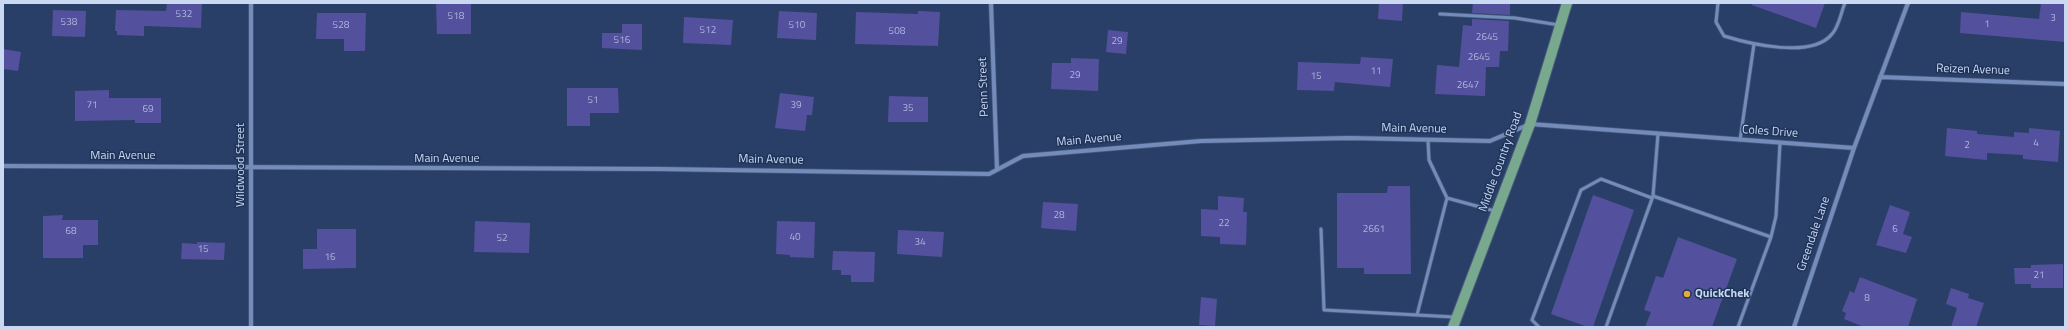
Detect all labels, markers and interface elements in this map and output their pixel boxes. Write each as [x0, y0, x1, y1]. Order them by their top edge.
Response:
house number: 532 [176, 9, 192, 21]
house number: 518 [448, 11, 464, 23]
house number: 3 [2050, 13, 2056, 25]
house number: 538 [61, 17, 77, 29]
house number: 1 [1984, 19, 1990, 31]
house number: 528 [333, 20, 349, 32]
house number: 510 [789, 20, 805, 32]
house number: 512 [700, 25, 716, 37]
house number: 508 [889, 26, 905, 38]
house number: 2645 [1476, 32, 1498, 44]
house number: 516 [614, 35, 630, 47]
house number: 29 [1111, 36, 1123, 48]
house number: 2645 [1468, 52, 1490, 64]
street label: Penn Street [976, 57, 992, 117]
street label: Reizen Avenue [1936, 62, 2010, 78]
house number: 11 [1370, 66, 1382, 78]
house number: 29 [1069, 70, 1081, 82]
house number: 15 [1310, 71, 1322, 83]
house number: 2647 [1457, 80, 1479, 92]
house number: 51 [587, 95, 599, 107]
house number: 71 [86, 100, 98, 112]
house number: 39 [790, 100, 802, 112]
house number: 35 [902, 103, 914, 115]
house number: 69 [142, 104, 154, 116]
street label: Middle Country Road [1476, 110, 1526, 214]
street label: Main Avenue [1381, 121, 1447, 137]
street label: Wildwood Street [234, 123, 248, 207]
street label: Coles Drive [1742, 123, 1798, 141]
street label: Main Avenue [1056, 130, 1122, 150]
house number: 4 [2033, 138, 2039, 150]
house number: 2 [1964, 140, 1970, 152]
street label: Main Avenue [90, 149, 156, 163]
street label: Main Avenue [414, 152, 480, 166]
street label: Main Avenue [738, 152, 804, 168]
street label: Greendale Lane [1794, 195, 1834, 273]
house number: 28 [1053, 210, 1065, 222]
house number: 22 [1218, 218, 1230, 230]
house number: 2661 [1363, 224, 1385, 236]
house number: 6 [1892, 224, 1898, 236]
house number: 68 [65, 226, 77, 238]
house number: 40 [789, 232, 801, 244]
house number: 52 [496, 233, 508, 245]
house number: 34 [914, 237, 926, 249]
house number: 15 [197, 244, 209, 256]
house number: 16 [324, 252, 336, 264]
house number: 21 [2033, 270, 2045, 282]
place label: QuickChek [1695, 287, 1750, 301]
marker: QuickChek [1682, 289, 1692, 299]
house number: 8 [1864, 293, 1870, 305]

